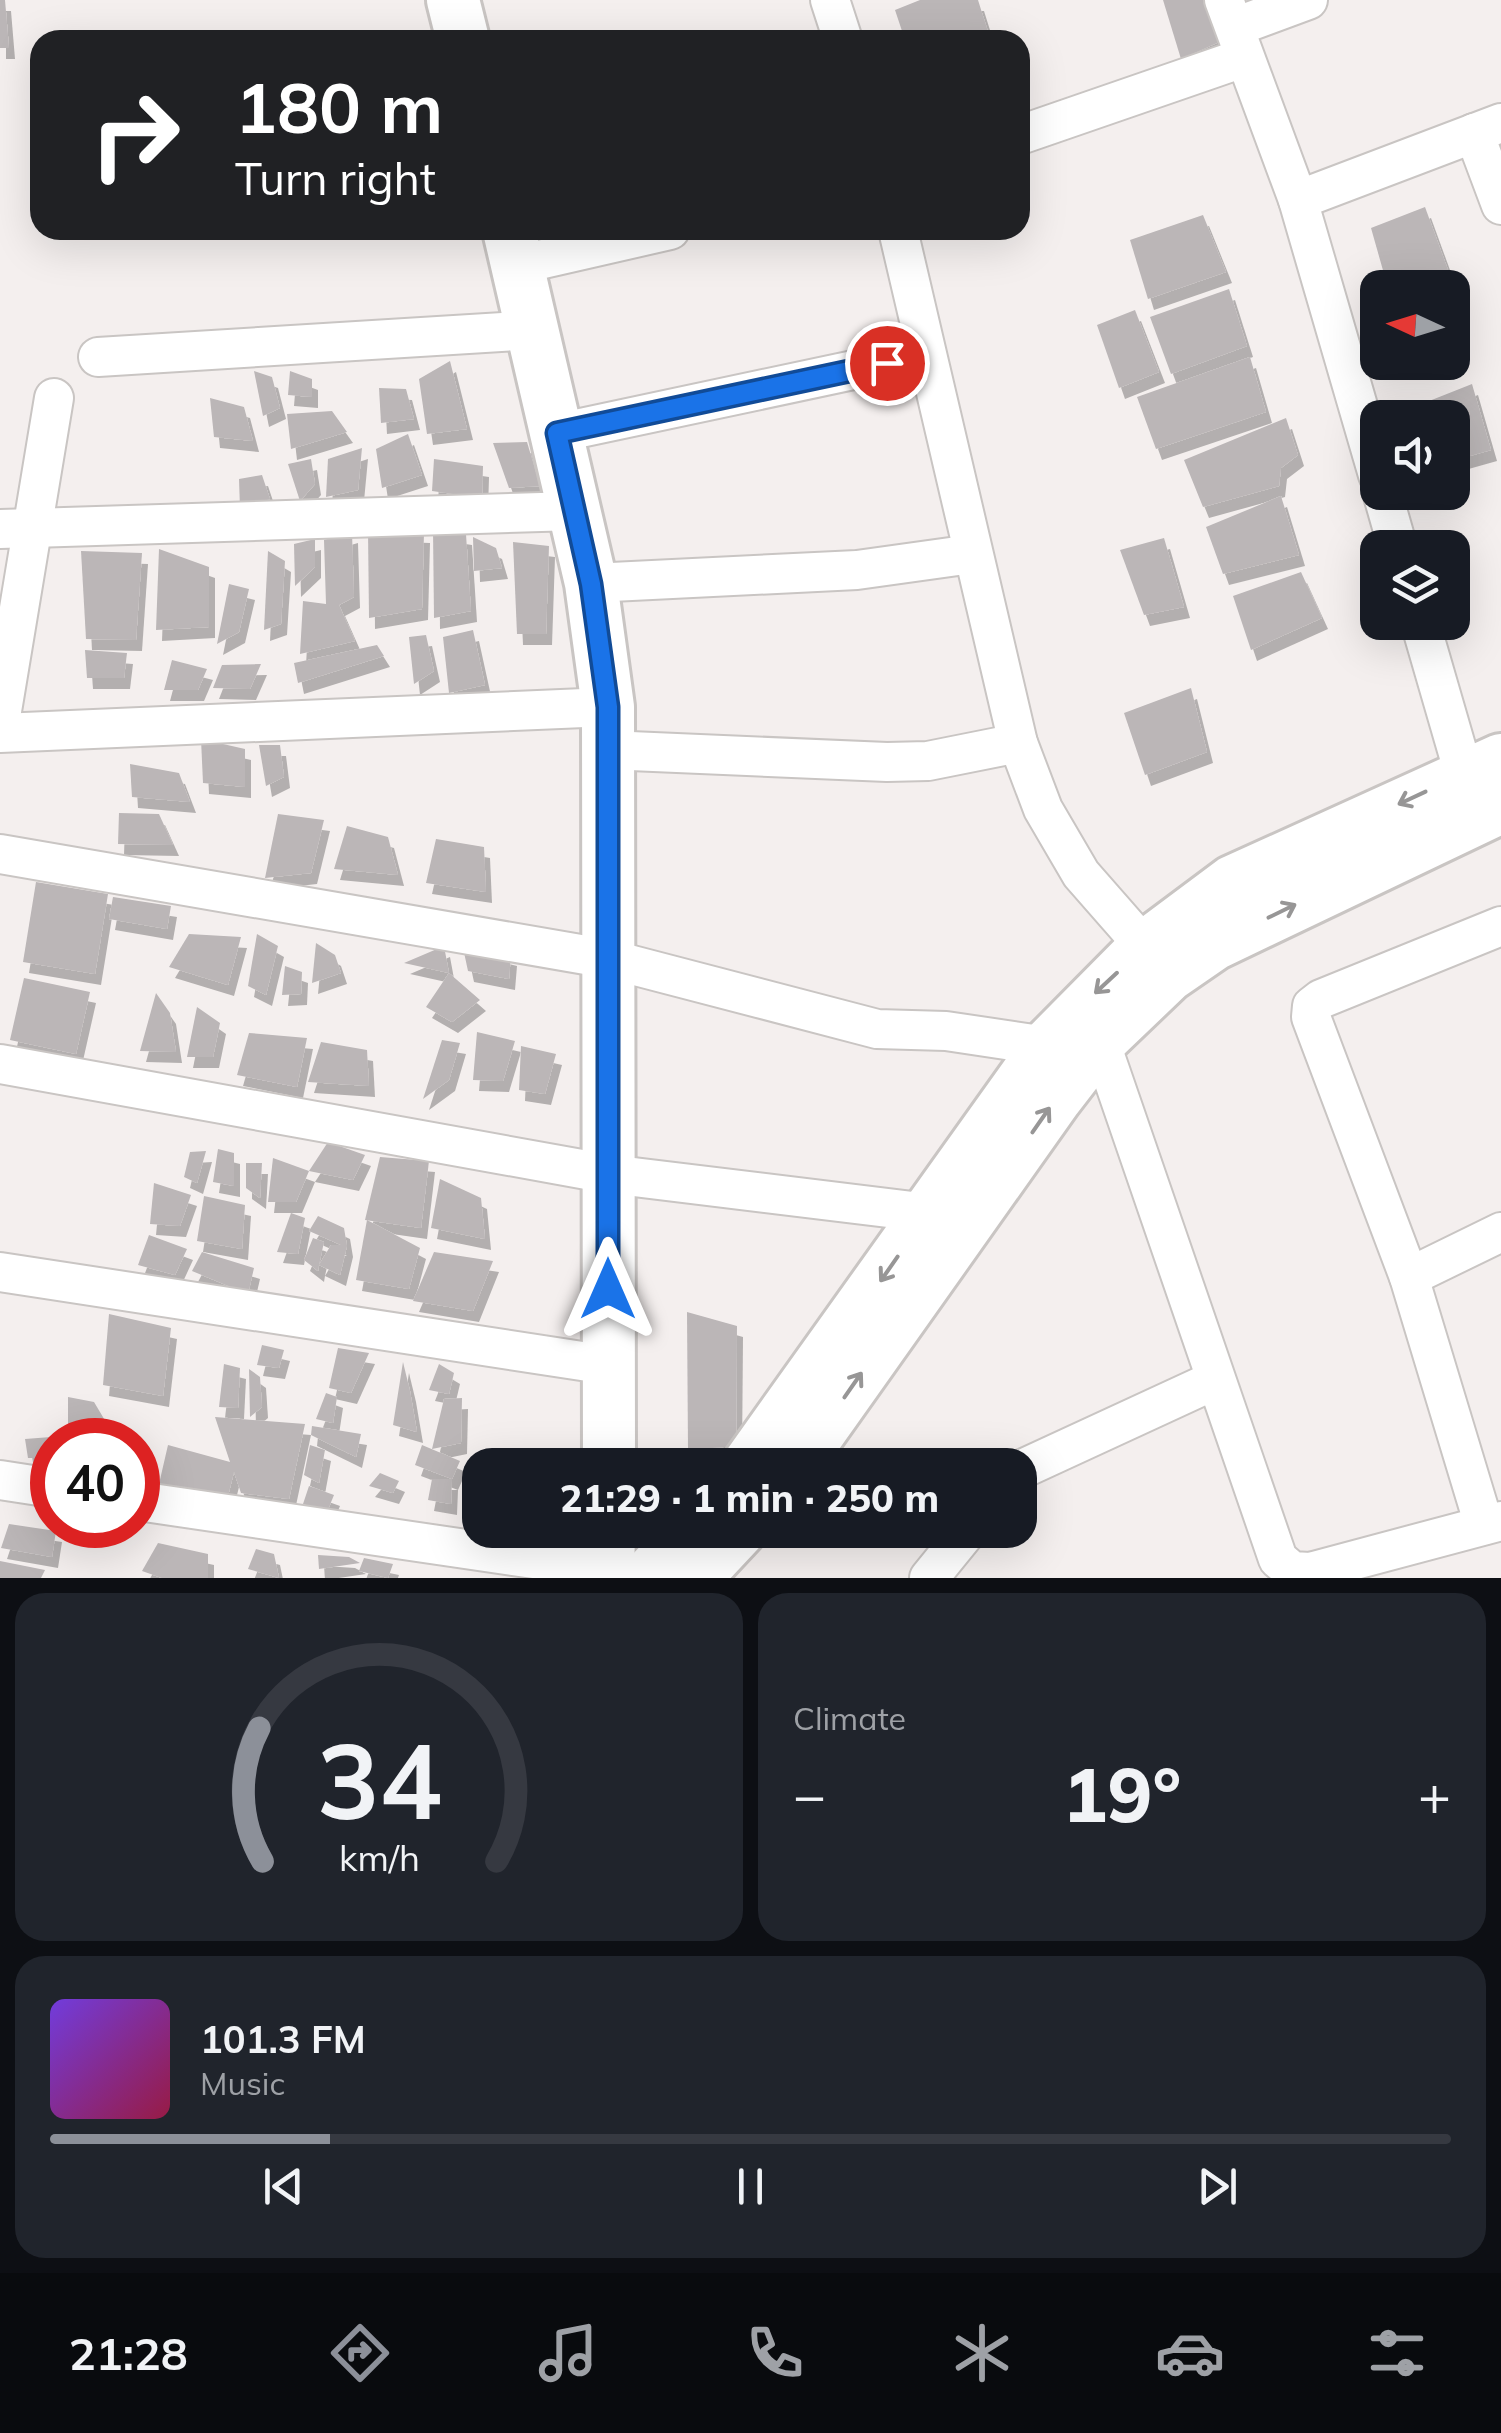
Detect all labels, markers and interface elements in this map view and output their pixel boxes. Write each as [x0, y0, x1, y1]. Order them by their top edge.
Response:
text: 180 m [235, 63, 443, 151]
icon: right [70, 70, 200, 200]
text: Turn right [235, 150, 436, 206]
north arrow [1360, 270, 1470, 380]
map controls [1360, 270, 1470, 640]
pin [845, 321, 930, 406]
icon: arrive [860, 336, 915, 391]
button: sound [1360, 400, 1470, 510]
button: layers [1360, 530, 1470, 640]
one-way arrow [1397, 790, 1427, 809]
one-way arrow [1267, 901, 1297, 920]
one-way arrow [1094, 971, 1119, 994]
one-way arrow [1030, 1107, 1051, 1134]
position arrow [556, 1237, 660, 1341]
one-way arrow [878, 1255, 899, 1283]
one-way arrow [842, 1372, 863, 1400]
speed limit sign: 40 [30, 1418, 160, 1548]
text: 21:29 · 1 min · 250 m [560, 1474, 939, 1522]
text: Climate [793, 1698, 906, 1738]
text: 34 [317, 1714, 441, 1845]
text: 19° [1063, 1747, 1181, 1841]
text: − [793, 1760, 826, 1829]
text: + [1418, 1760, 1451, 1829]
text: km/h [339, 1835, 419, 1880]
text: 101.3 FM [200, 2015, 366, 2063]
text: Music [200, 2063, 285, 2103]
icon: previous [256, 2159, 311, 2214]
icon: pause [723, 2159, 778, 2214]
icon: next [1190, 2159, 1245, 2214]
icon: directions [325, 2318, 395, 2388]
icon: music [533, 2318, 603, 2388]
icon: phone [740, 2318, 810, 2388]
icon: climate [947, 2318, 1017, 2388]
icon: car [1155, 2318, 1225, 2388]
icon: filters [1362, 2318, 1432, 2388]
text: 21:28 [69, 2325, 188, 2381]

